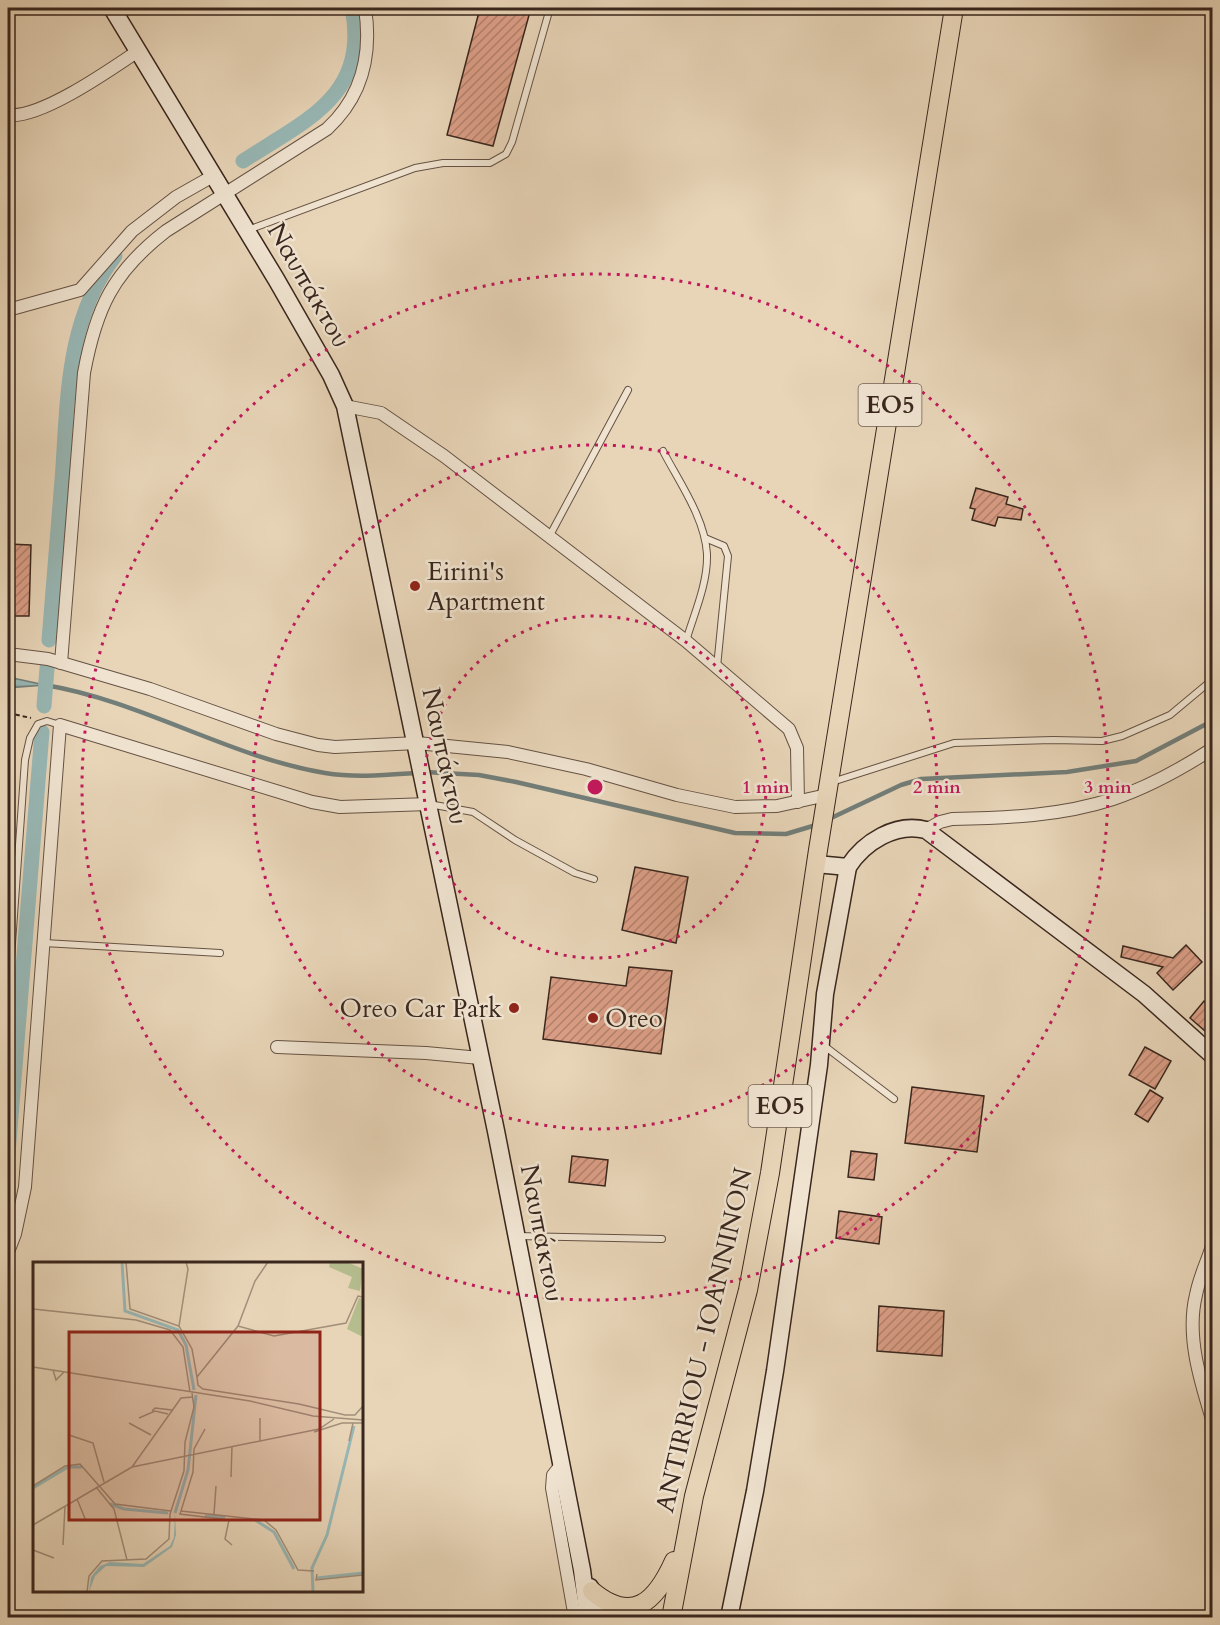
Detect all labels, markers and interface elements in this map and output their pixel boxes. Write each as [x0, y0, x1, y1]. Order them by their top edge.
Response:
street label: Ναυπάκτου [259, 216, 359, 354]
road number: ΕΟ5 [858, 384, 922, 426]
place label: Eirini's Apartment [427, 554, 545, 619]
marker: Eirini's Apartment [408, 579, 422, 593]
street label: Ναυπάκτου [413, 684, 477, 828]
text: 1 min [742, 775, 790, 800]
text: 2 min [913, 775, 961, 800]
text: 3 min [1084, 775, 1132, 800]
centre of rings [585, 777, 605, 797]
place label: Oreo Car Park [340, 991, 502, 1026]
marker: Oreo Car Park [507, 1001, 521, 1015]
place label: Oreo [605, 1001, 663, 1036]
marker: Oreo [586, 1011, 600, 1025]
road number: ΕΟ5 [748, 1085, 812, 1127]
street label: Ναυπάκτου [512, 1161, 572, 1305]
street label: ANTIRRIOU - IOANNINON [647, 1164, 761, 1516]
inset map [33, 1262, 363, 1592]

